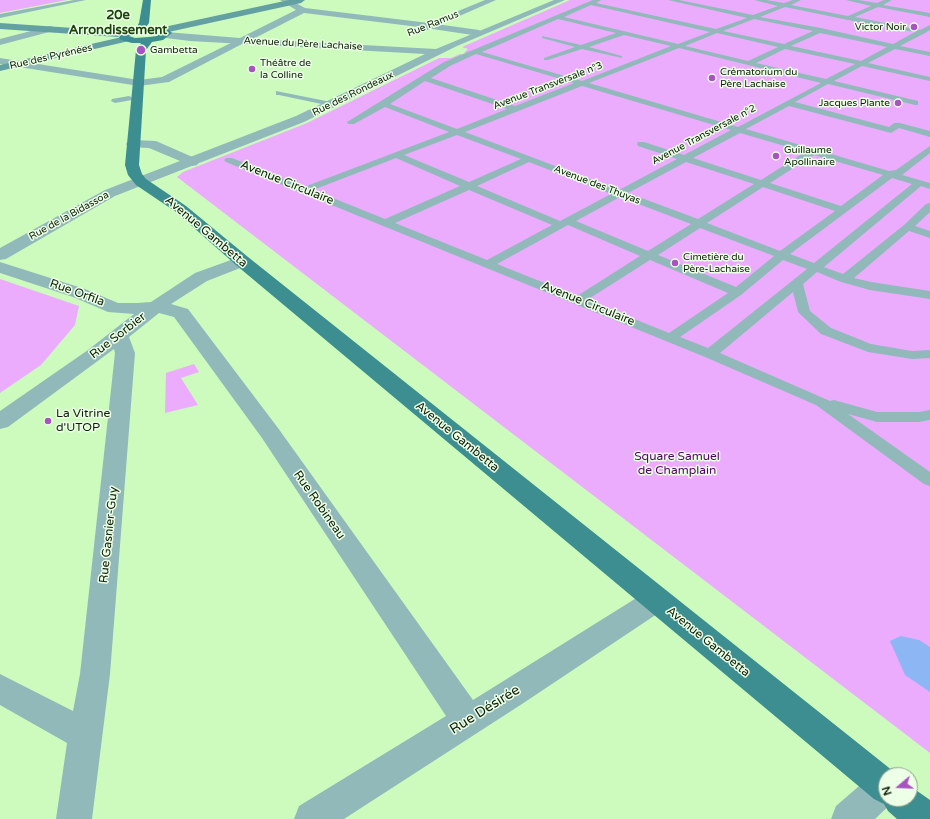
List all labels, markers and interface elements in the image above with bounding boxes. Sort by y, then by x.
district label: 20e Arrondissement [69,8,167,39]
street label: Rue Ramus [406,8,460,40]
place label: Victor Noir [855,21,906,33]
marker: Victor Noir [909,22,919,32]
street label: Avenue du Père Lachaise [243,35,363,53]
street label: Rue des Pyrénées [8,42,94,72]
marker: Gambetta [135,44,147,56]
place label: Gambetta [150,44,198,56]
place label: Théâtre de la Colline [260,57,311,80]
street label: Avenue Transversale n°3 [492,60,604,112]
marker: Théâtre de la Colline [247,64,257,74]
place label: Crématorium du Père Lachaise [720,66,797,90]
street label: Rue des Rondeaux [310,69,396,119]
marker: Crématorium du Père Lachaise [707,73,717,83]
place label: Jacques Plante [819,97,890,109]
marker: Jacques Plante [893,98,903,108]
street label: Avenue Transversale n°2 [650,102,758,168]
place label: Guillaume Apollinaire [784,144,835,168]
marker: Guillaume Apollinaire [771,151,781,161]
street label: Avenue Circulaire [238,158,336,208]
street label: Avenue des Thuyas [552,163,642,207]
street label: Rue de la Bidassoa [27,189,111,243]
street label: Avenue Gambetta [162,193,250,271]
place label: Cimetière du Père-Lachaise [683,251,750,274]
marker: Cimetière du Père-Lachaise [670,258,680,268]
street label: Rue Orfila [48,276,106,310]
street label: Avenue Circulaire [539,279,637,329]
street label: Rue Sorbier [87,310,149,362]
street label: Avenue Gambetta [412,399,502,475]
place label: La Vitrine d'UTOP [56,407,110,435]
marker: La Vitrine d'UTOP [43,416,53,426]
park label: Square Samuel de Champlain [634,450,720,478]
street label: Rue Robineau [290,468,348,542]
street label: Rue Gasnier-Guy [97,486,121,584]
street label: Avenue Gambetta [663,604,753,680]
street label: Rue Désirée [447,682,523,738]
north arrow [878,767,918,807]
text: N [880,784,895,797]

